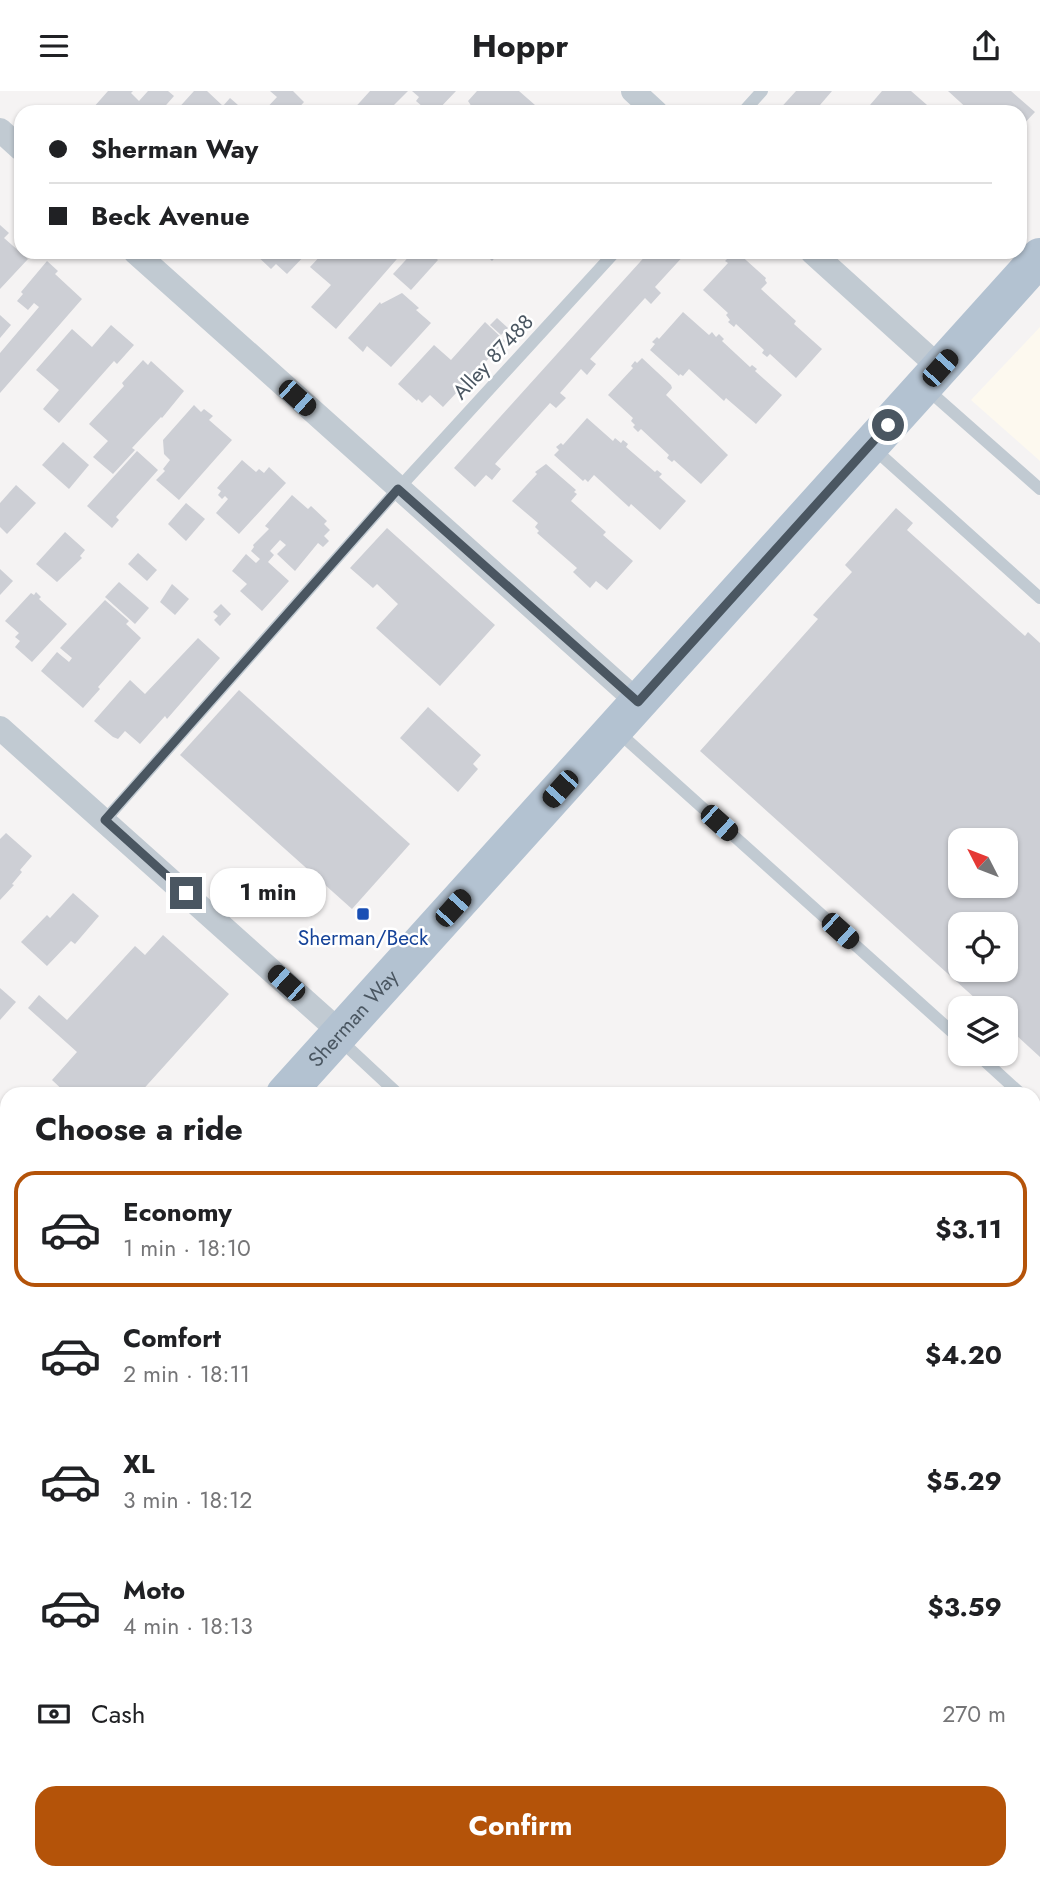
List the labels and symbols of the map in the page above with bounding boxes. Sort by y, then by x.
street label: Alley 87488 [446,308,540,406]
car [919,345,962,391]
car [275,376,320,420]
route start [872,409,904,441]
car [539,766,582,812]
car [697,801,742,845]
north arrow [948,828,1018,898]
callout: 1 min [210,869,326,917]
route end [170,877,202,909]
car [432,885,475,931]
marker: Sherman/Beck [355,906,371,922]
car [818,909,863,953]
place label: Sherman/Beck [298,923,429,953]
car [264,961,309,1005]
street label: Sherman Way [301,962,406,1074]

